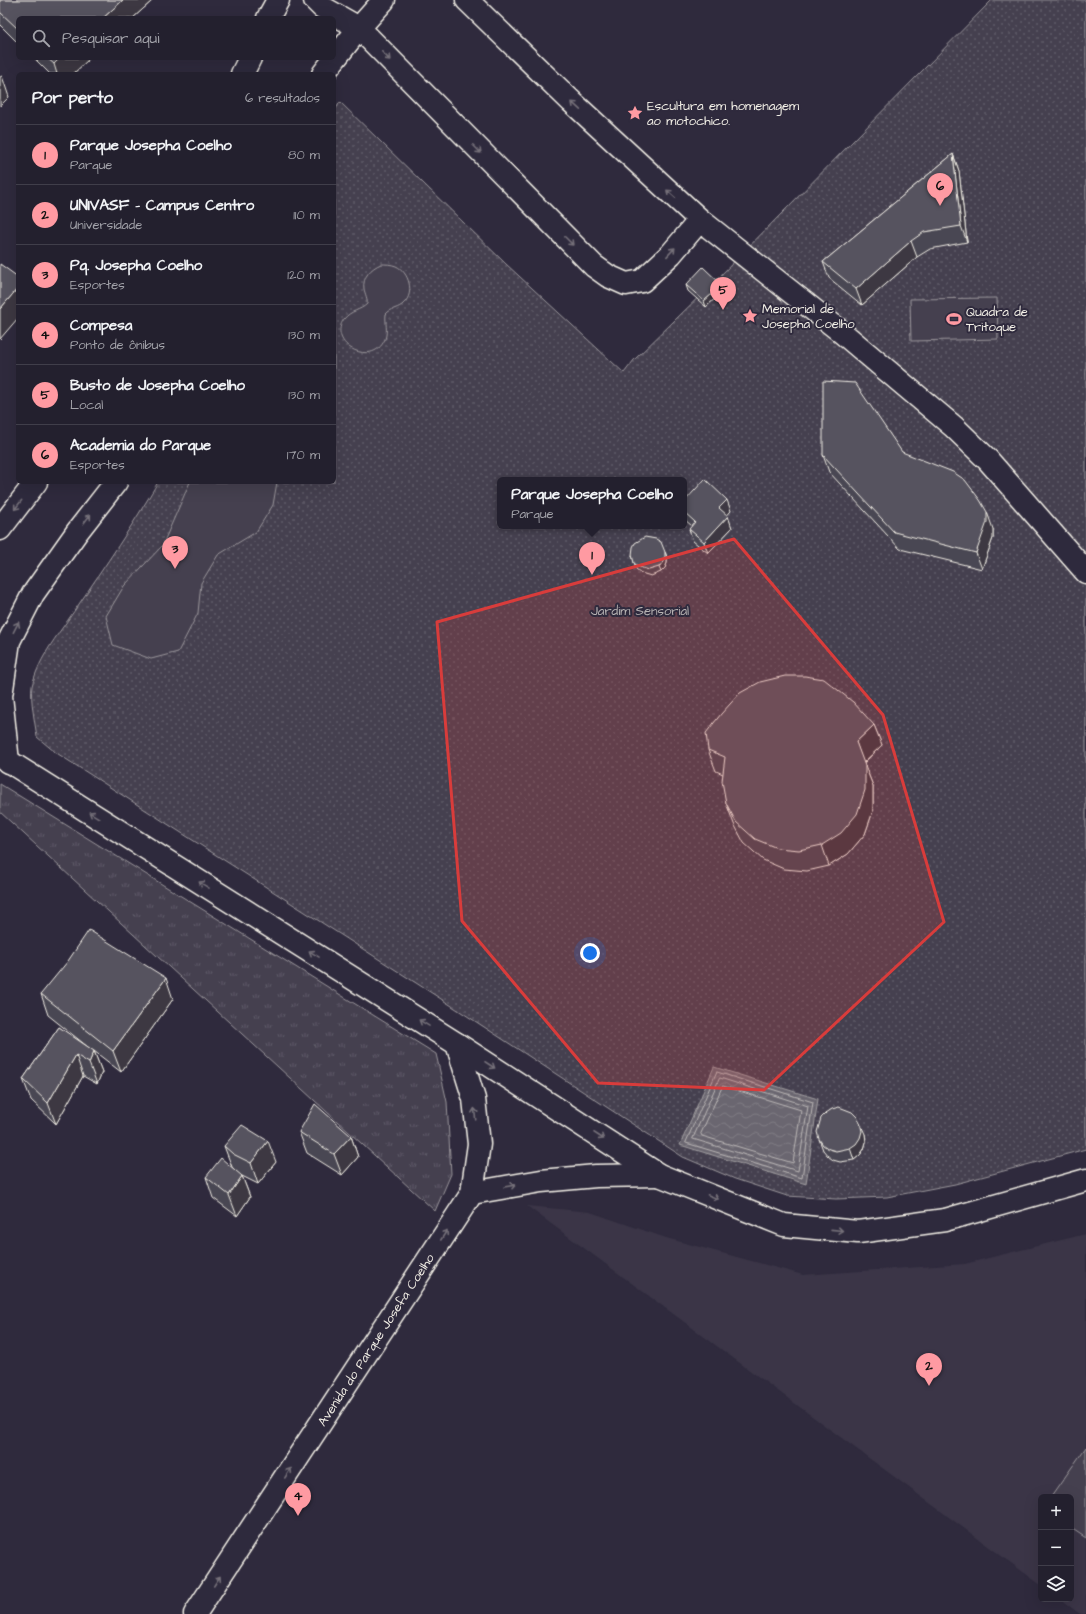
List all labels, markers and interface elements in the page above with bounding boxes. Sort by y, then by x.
search box [16,16,336,60]
icon: search [30,27,52,49]
text: Pesquisar aqui [62,28,159,49]
one-way arrow [381,51,391,61]
text: Por perto [32,86,113,110]
text: 6 resultados [245,89,320,107]
place label: Escultura em homenagem ao motochico. [647,97,800,130]
one-way arrow [571,101,581,110]
place icon: Escultura em homenagem ao motochico. [626,104,644,122]
text: Parque Josepha Coelho [70,135,232,156]
one-way arrow [472,144,482,154]
text: 1 [44,146,46,164]
text: 80 m [288,146,320,164]
text: Parque [70,156,112,174]
pin: 6 [927,173,953,206]
one-way arrow [666,189,676,199]
text: UNIVASF - Campus Centro [70,195,254,216]
text: 2 [41,206,49,224]
text: 110 m [293,206,320,224]
text: Universidade [70,216,142,234]
one-way arrow [564,236,574,246]
one-way arrow [667,247,676,257]
text: Pq. Josepha Coelho [70,255,202,276]
text: 3 [42,266,48,284]
text: 120 m [287,266,320,284]
text: Esportes [70,276,125,294]
pin: 5 [710,277,736,310]
place label: Memorial de Josepha Coelho [762,300,855,333]
place label: Quadra de Tritoque [966,303,1028,336]
place icon: Memorial de Josepha Coelho [741,307,759,325]
sports icon: Quadra de Tritoque [945,310,963,328]
text: Compesa [70,315,132,336]
text: 4 [41,326,49,344]
text: 130 m [288,326,320,344]
text: Ponto de ônibus [70,336,165,354]
text: Busto de Josepha Coelho [70,375,245,396]
text: 5 [40,386,50,404]
text: 130 m [288,386,320,404]
text: Local [70,396,103,414]
text: Academia do Parque [70,435,211,456]
text: 6 [41,446,49,464]
text: 170 m [287,446,320,464]
text: Esportes [70,456,125,474]
popup [497,477,687,529]
text: Parque Josepha Coelho [511,484,673,505]
one-way arrow [14,500,22,511]
text: Parque [511,505,554,523]
one-way arrow [83,513,91,524]
pin: 3 [162,536,188,569]
pin: 1 [579,542,605,575]
park label: Jardim Sensorial [591,602,689,620]
one-way arrow [13,621,20,633]
one-way arrow [88,811,100,819]
one-way arrow [198,880,210,888]
your location [580,943,600,963]
one-way arrow [309,950,320,958]
one-way arrow [419,1019,430,1027]
one-way arrow [484,1061,495,1069]
one-way arrow [472,1108,479,1121]
one-way arrow [593,1132,604,1140]
one-way arrow [503,1182,516,1190]
one-way arrow [706,1193,718,1201]
one-way arrow [830,1227,843,1234]
one-way arrow [440,1230,448,1241]
street label: Avenida do Parque Josefa Coelho [313,1250,439,1430]
pin: 2 [916,1353,942,1386]
one-way arrow [284,1468,292,1479]
pin: 4 [285,1483,311,1516]
map controls [1038,1494,1074,1602]
button: + [1038,1494,1074,1530]
button: − [1038,1530,1074,1566]
button: layers [1038,1566,1074,1602]
one-way arrow [213,1576,221,1587]

